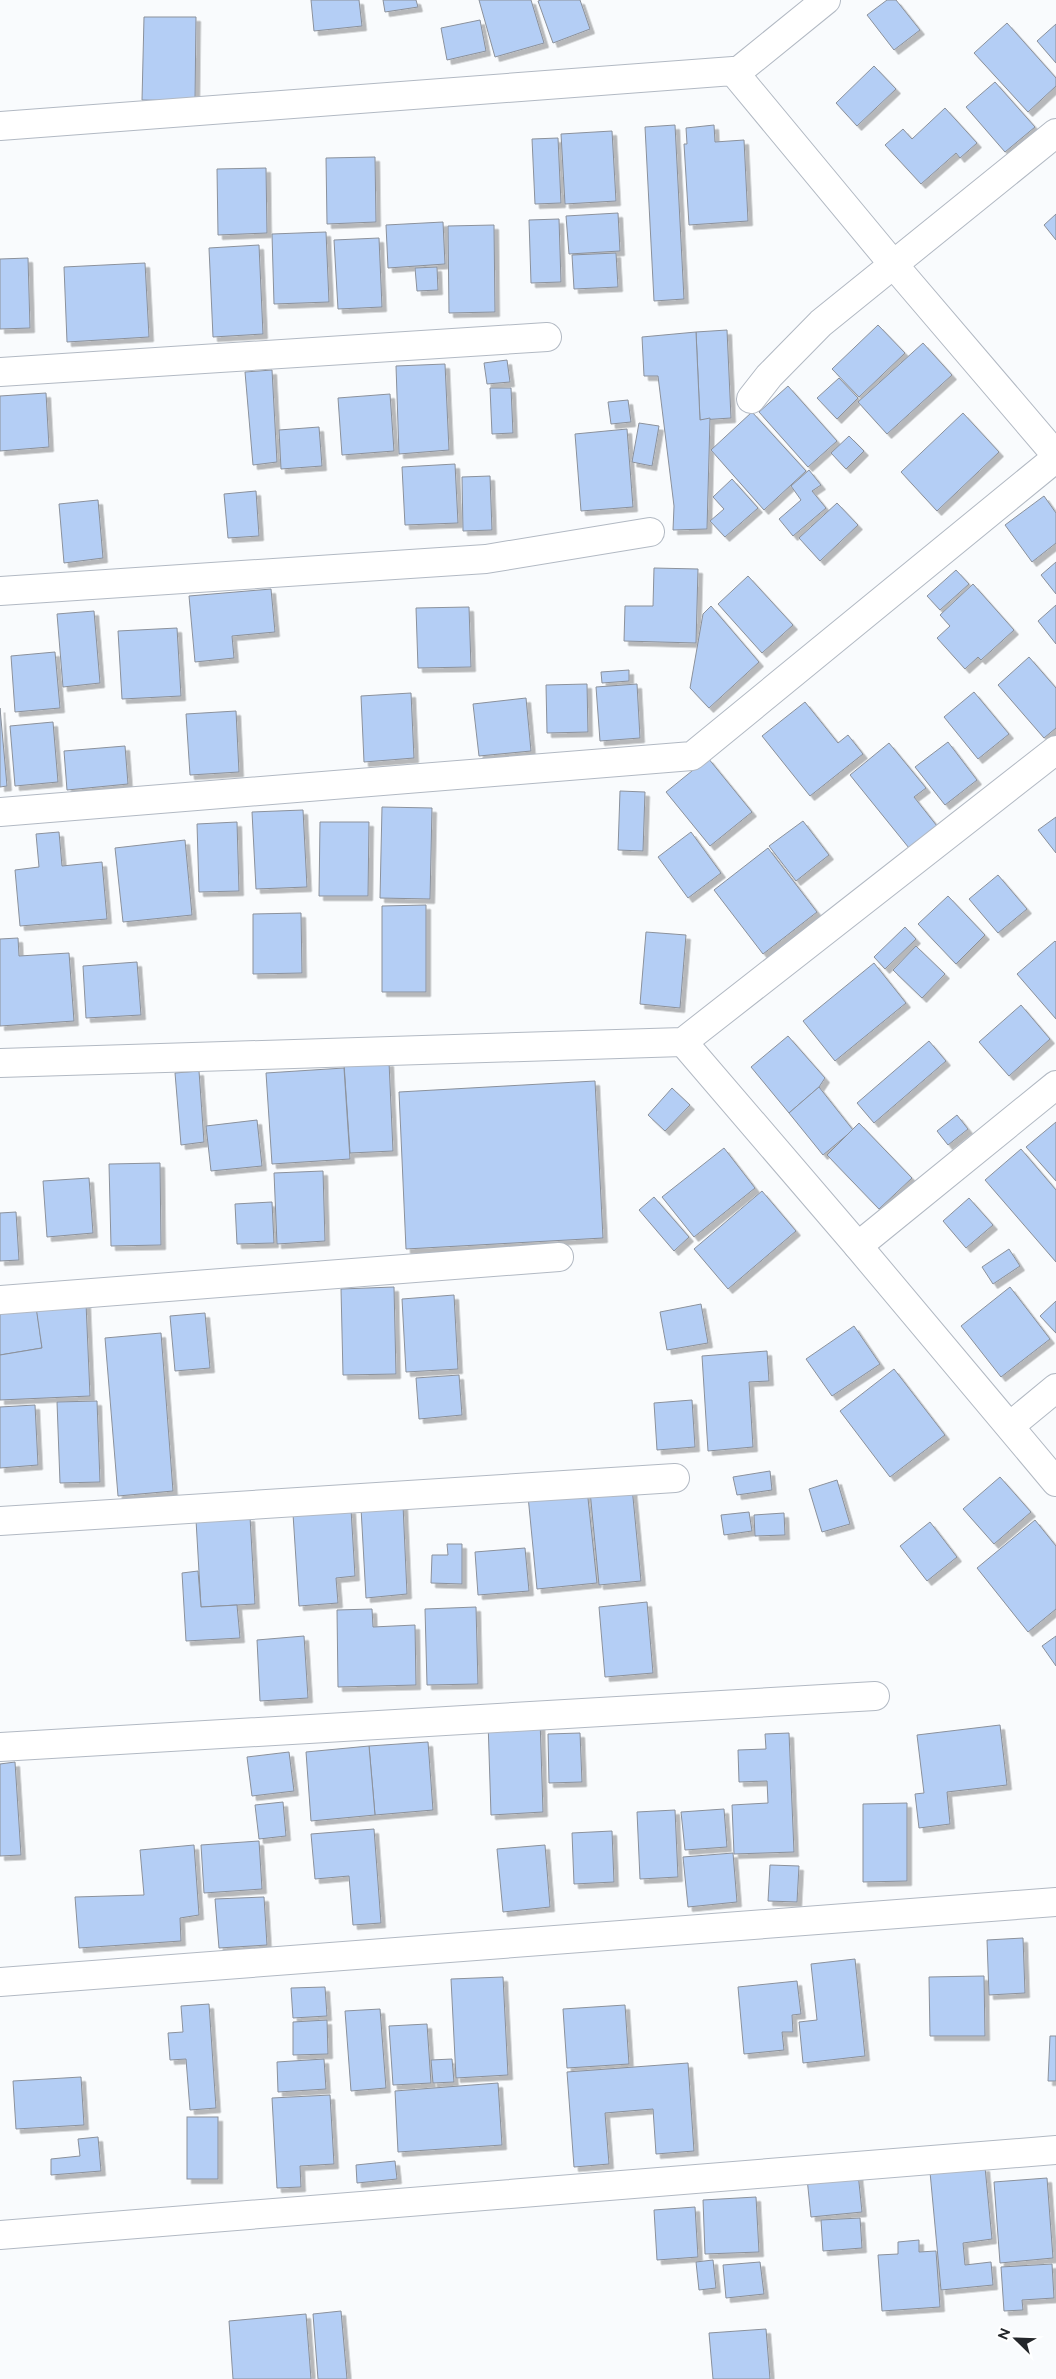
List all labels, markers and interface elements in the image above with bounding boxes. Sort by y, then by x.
north arrow [991,2314,1041,2364]
text: N [995,2326,1013,2342]

